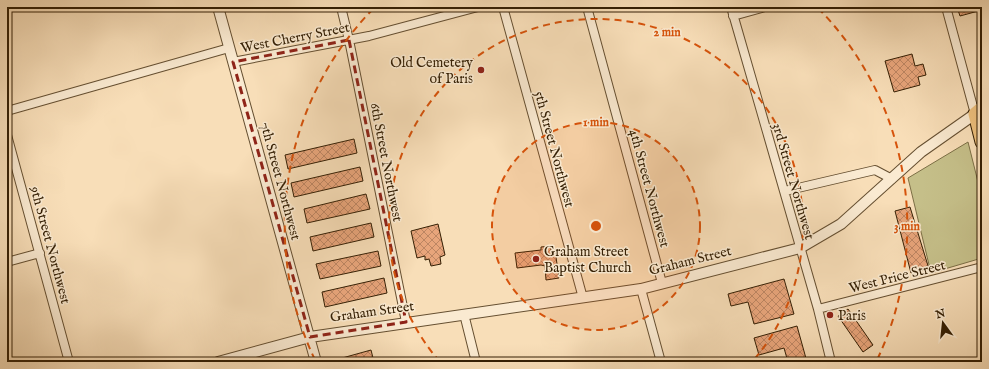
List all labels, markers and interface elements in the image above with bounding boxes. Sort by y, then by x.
street label: West Cherry Street [239,19,351,57]
text: 2 min [653,25,681,40]
place label: Old Cemetery of Paris [390,54,473,88]
marker: Old Cemetery of Paris [476,65,486,75]
street label: 5th Street Northwest [530,89,578,210]
street label: 6th Street Northwest [366,101,406,223]
text: 1 min [583,115,610,130]
street label: 7th Street Northwest [256,120,304,242]
street label: 3rd Street Northwest [768,121,818,242]
street label: 4th Street Northwest [625,127,674,250]
street label: 9th Street Northwest [25,184,74,306]
centre of rings [589,219,603,233]
text: 3 min [894,219,921,234]
street label: Graham Street [647,242,734,280]
place label: Graham Street Baptist Church [544,243,632,277]
marker: Graham Street Baptist Church [531,254,541,264]
street label: West Price Street [847,256,948,298]
street label: Graham Street [329,297,415,327]
north arrow [923,303,963,343]
text: N [933,306,948,323]
place label: Paris [838,307,866,325]
marker: Paris [825,310,835,320]

